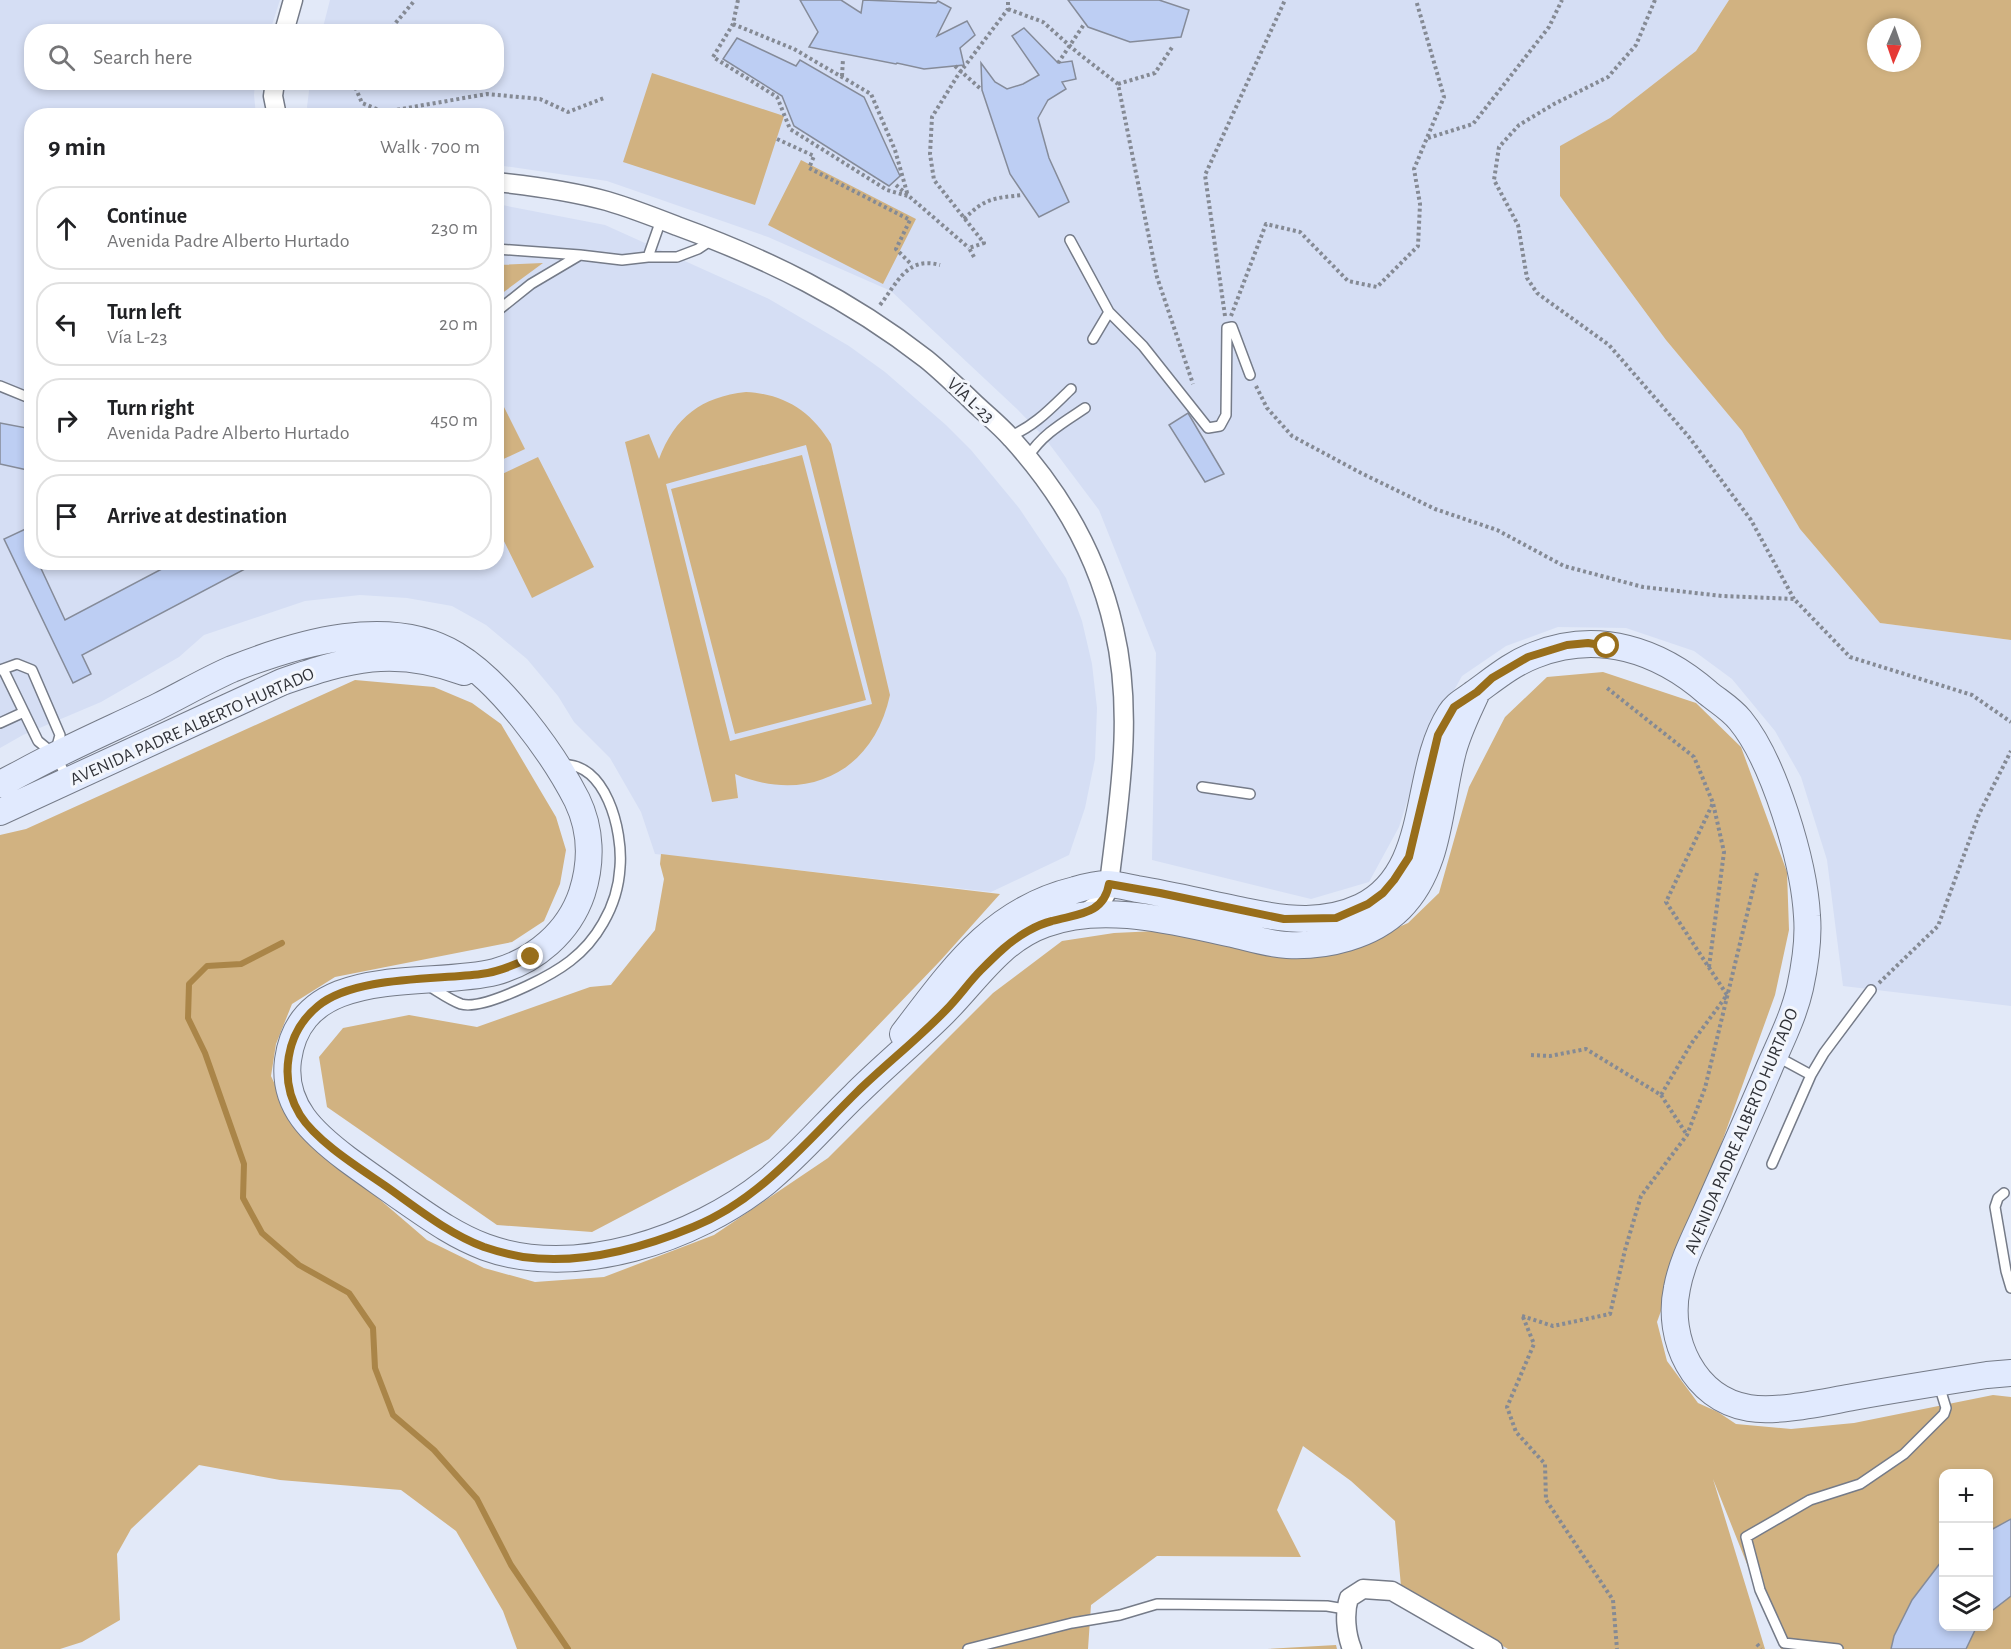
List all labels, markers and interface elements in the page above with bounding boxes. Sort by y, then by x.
north arrow [1867,18,1921,72]
search box [24,24,504,90]
icon: search [45,41,78,74]
text: Search here [93,46,192,68]
text: 9 min [48,134,106,160]
text: Walk · 700 m [380,137,480,157]
text: Continue [107,205,187,227]
icon: ahead [50,212,83,245]
text: 230 m [431,218,478,238]
text: Avenida Padre Alberto Hurtado [107,231,349,251]
text: Turn left [107,301,181,323]
icon: left [50,308,83,341]
text: 20 m [439,314,478,334]
text: Vía L-23 [107,327,167,347]
street label: VÍA L-23 [943,373,999,427]
text: Turn right [107,397,194,419]
icon: right [50,404,83,437]
text: 450 m [430,410,478,430]
text: Avenida Padre Alberto Hurtado [107,423,349,443]
icon: arrive [50,500,83,533]
text: Arrive at destination [107,505,287,527]
route start [1593,632,1619,658]
street label: AVENIDA PADRE ALBERTO HURTADO [68,665,317,789]
route end [517,943,543,969]
street label: AVENIDA PADRE ALBERTO HURTADO [1682,1006,1802,1257]
map controls [1939,1469,1993,1631]
button: + [1939,1469,1993,1523]
button: − [1939,1523,1993,1577]
button: layers [1939,1577,1993,1631]

